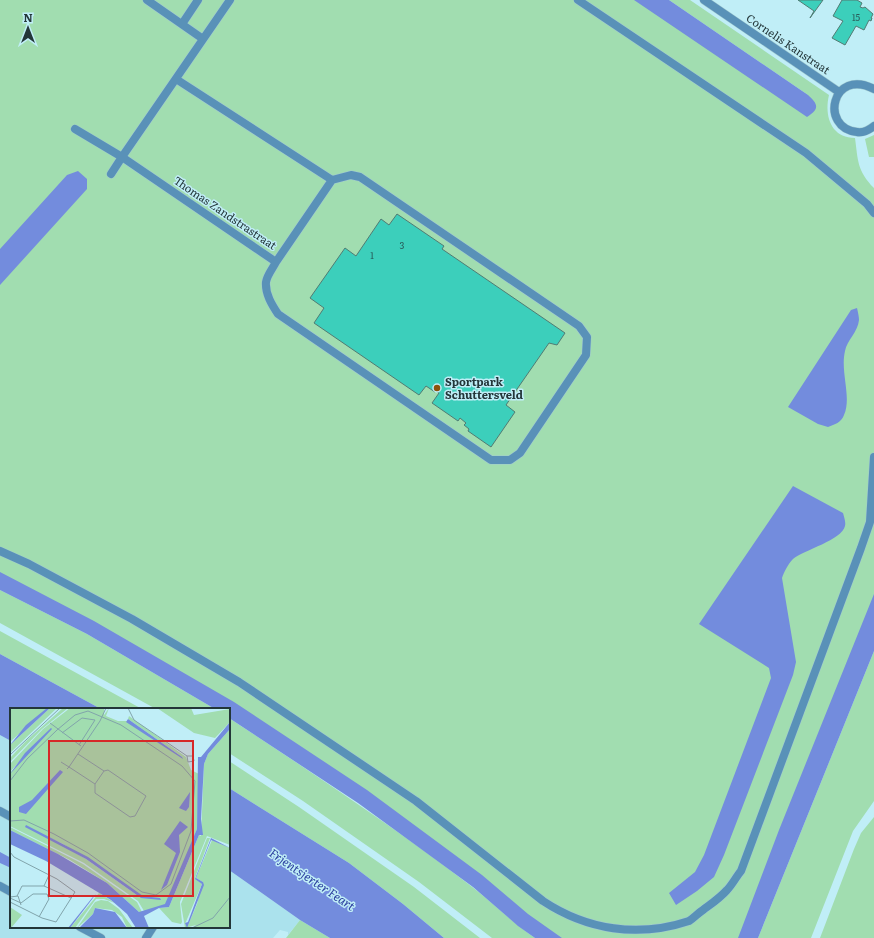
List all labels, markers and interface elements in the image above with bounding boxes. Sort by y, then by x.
north arrow [8,8,48,48]
text: N [23,9,33,25]
street label: Cornelis Kanstraat [744,9,834,77]
house number: 15 [852,10,861,24]
street label: Thomas Zandstrastraat [171,172,281,253]
house number: 3 [400,238,405,252]
house number: 1 [370,248,374,262]
place label: Sportpark Schuttersveld [445,373,523,402]
marker: Sportpark Schuttersveld [432,383,442,393]
inset map [10,708,230,928]
water label: Frjentsjerter Feart [266,844,359,915]

